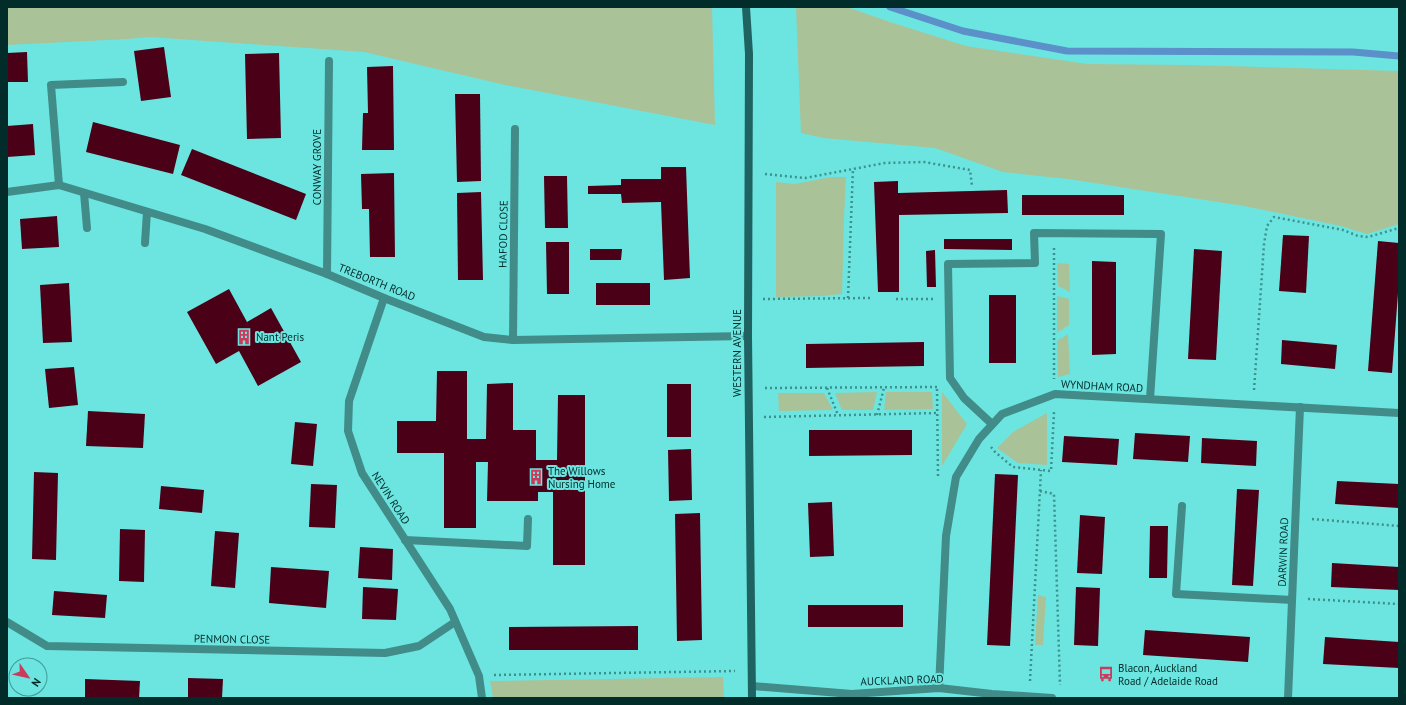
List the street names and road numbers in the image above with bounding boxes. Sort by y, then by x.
street label: CONWAY GROVE [310,129,324,205]
street label: HAFOD CLOSE [495,200,511,268]
street label: TREBORTH ROAD [336,260,418,304]
street label: WESTERN AVENUE [730,309,744,397]
street label: WYNDHAM ROAD [1061,377,1143,395]
street label: NEVIN ROAD [369,469,413,527]
street label: DARWIN ROAD [1275,517,1291,587]
street label: PENMON CLOSE [194,631,270,647]
street label: AUCKLAND ROAD [860,672,944,688]

